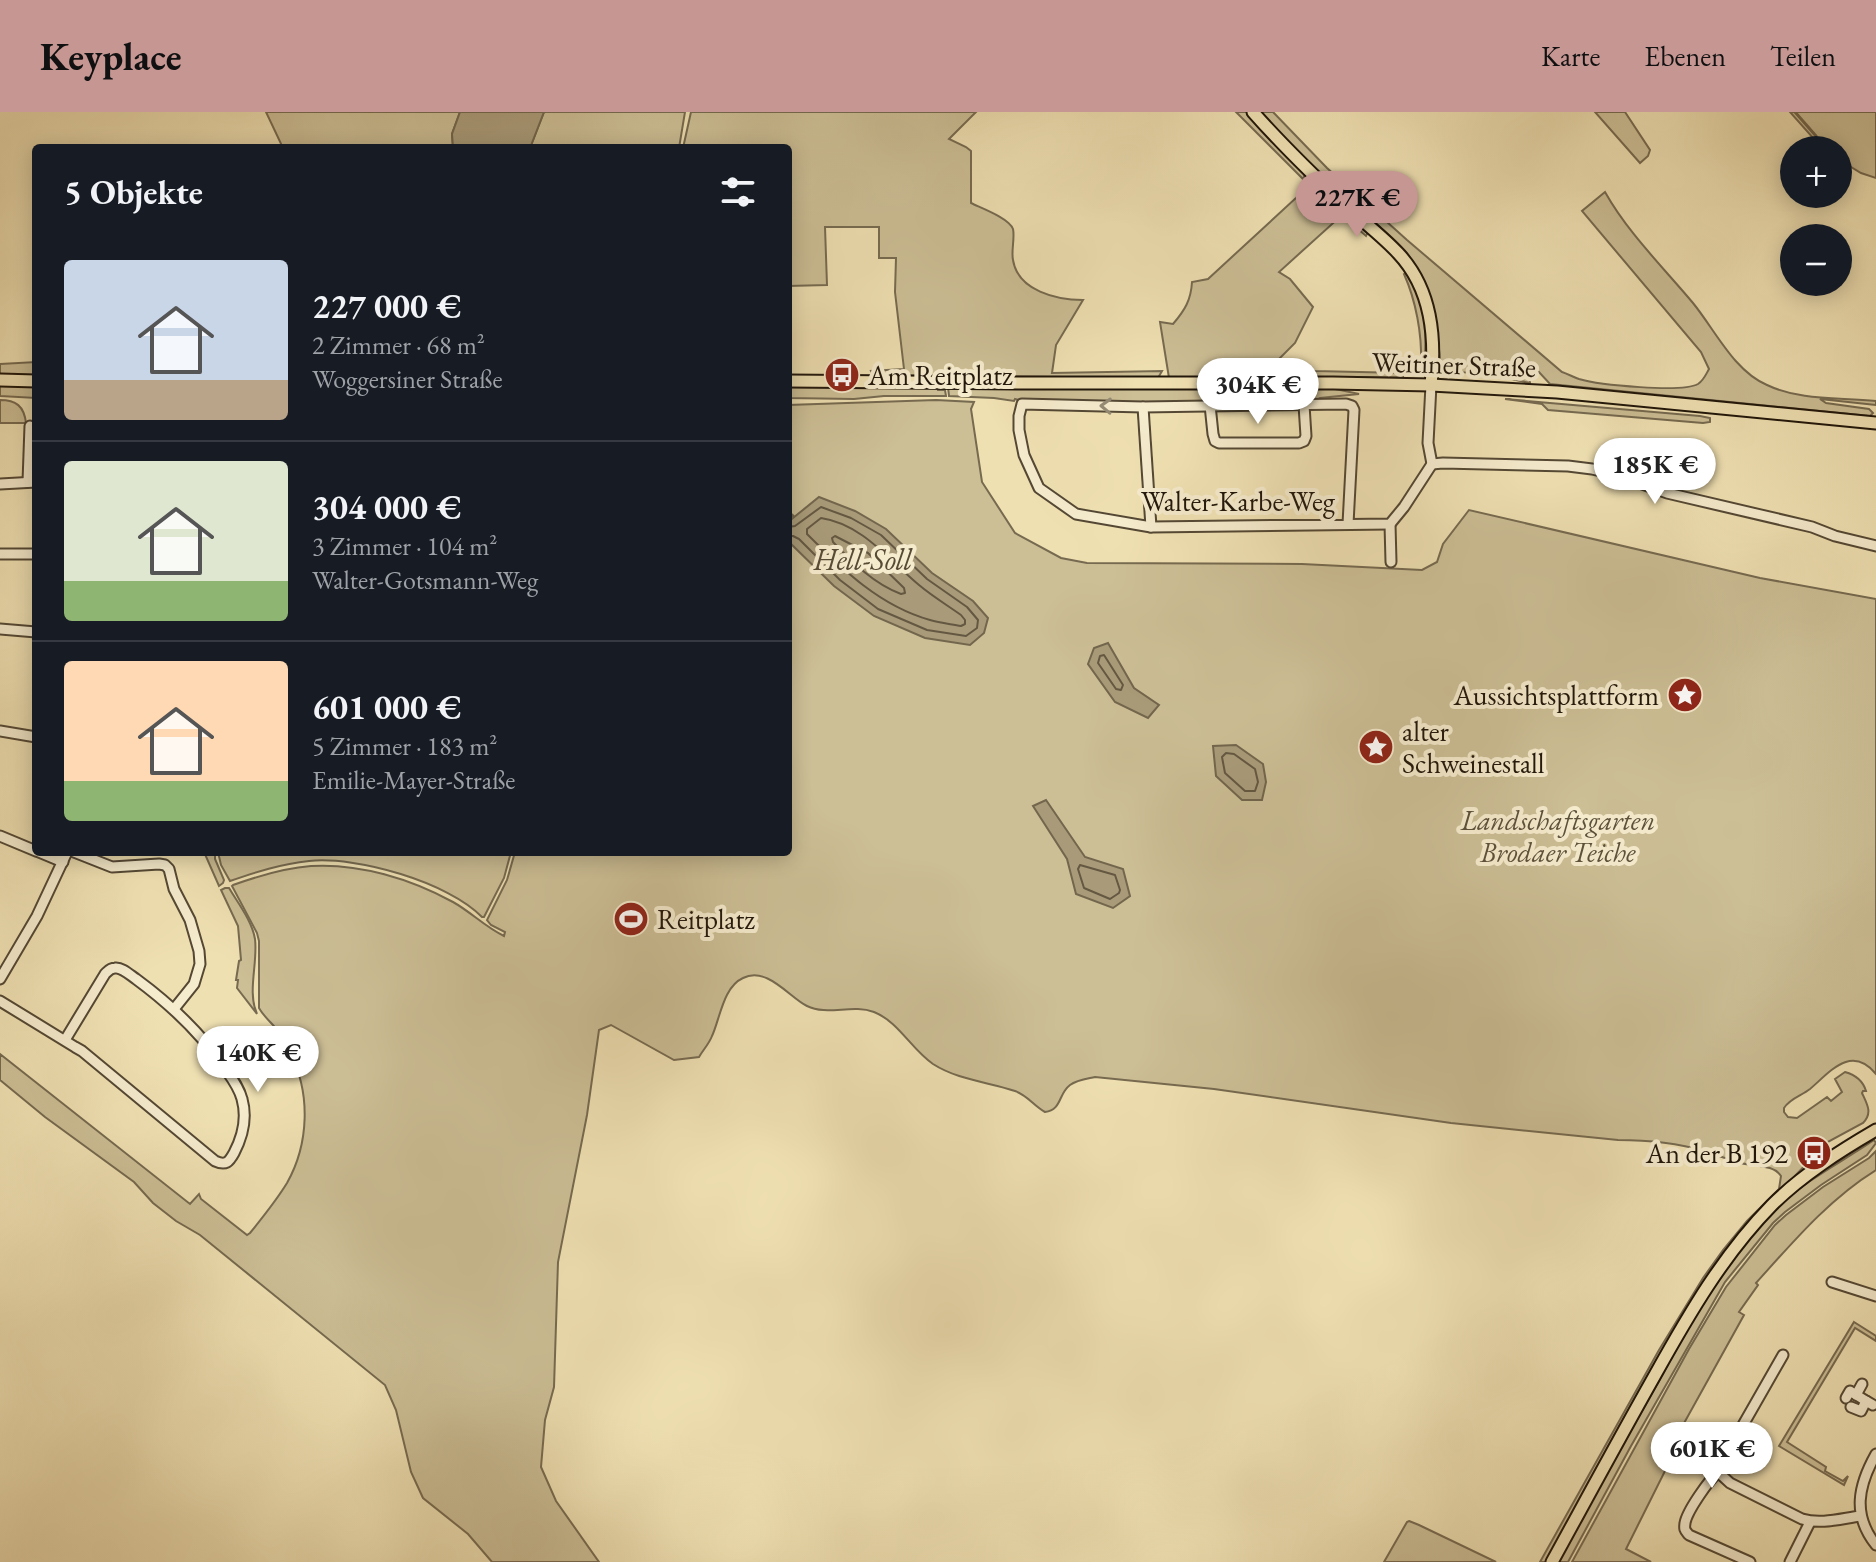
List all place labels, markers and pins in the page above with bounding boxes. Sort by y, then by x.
pin: 227K € [1292,171,1422,239]
bus stop icon: Am Reitplatz [823,356,861,394]
place label: Am Reitplatz [867,357,1013,393]
pin: 304K € [1193,358,1323,426]
pin: 185K € [1590,438,1720,506]
place icon: Aussichtsplattform [1666,676,1704,714]
place label: Aussichtsplattform [1452,677,1659,713]
place label: alter Schweinestall [1402,713,1545,781]
place icon: alter Schweinestall [1357,728,1395,766]
sports icon: Reitplatz [612,900,650,938]
place label: Reitplatz [657,901,755,937]
pin: 140K € [193,1026,323,1094]
bus stop icon: An der B 192 [1795,1134,1833,1172]
place label: An der B 192 [1645,1135,1789,1171]
pin: 601K € [1647,1422,1777,1490]

